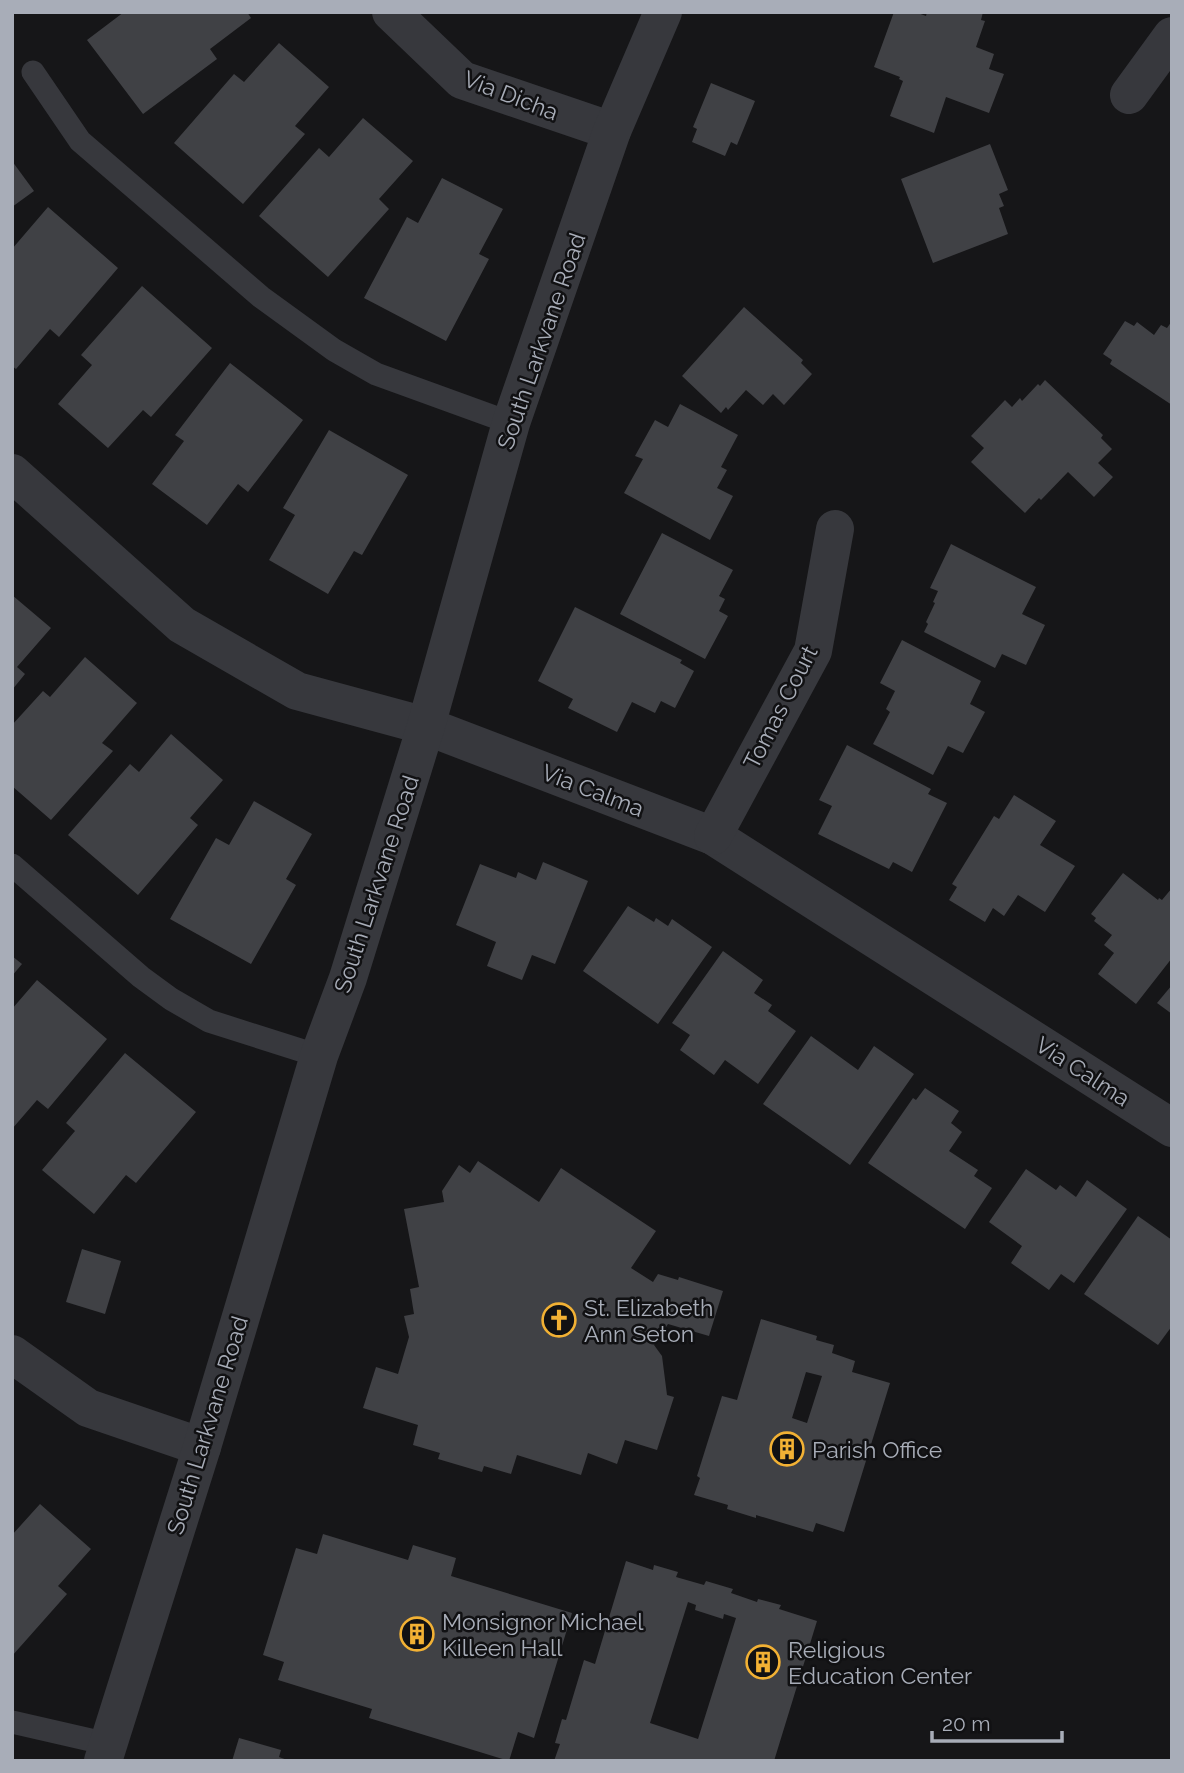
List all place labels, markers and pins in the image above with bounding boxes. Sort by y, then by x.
place label: St. Elizabeth Ann Seton [584,1294,714,1347]
church icon: St. Elizabeth Ann Seton [540,1301,578,1339]
building icon: Parish Office [768,1430,806,1468]
place label: Parish Office [812,1436,942,1463]
place label: Monsignor Michael Killeen Hall [442,1608,644,1661]
building icon: Monsignor Michael Killeen Hall [398,1615,436,1653]
place label: Religious Education Center [788,1636,972,1689]
building icon: Religious Education Center [744,1643,782,1681]

